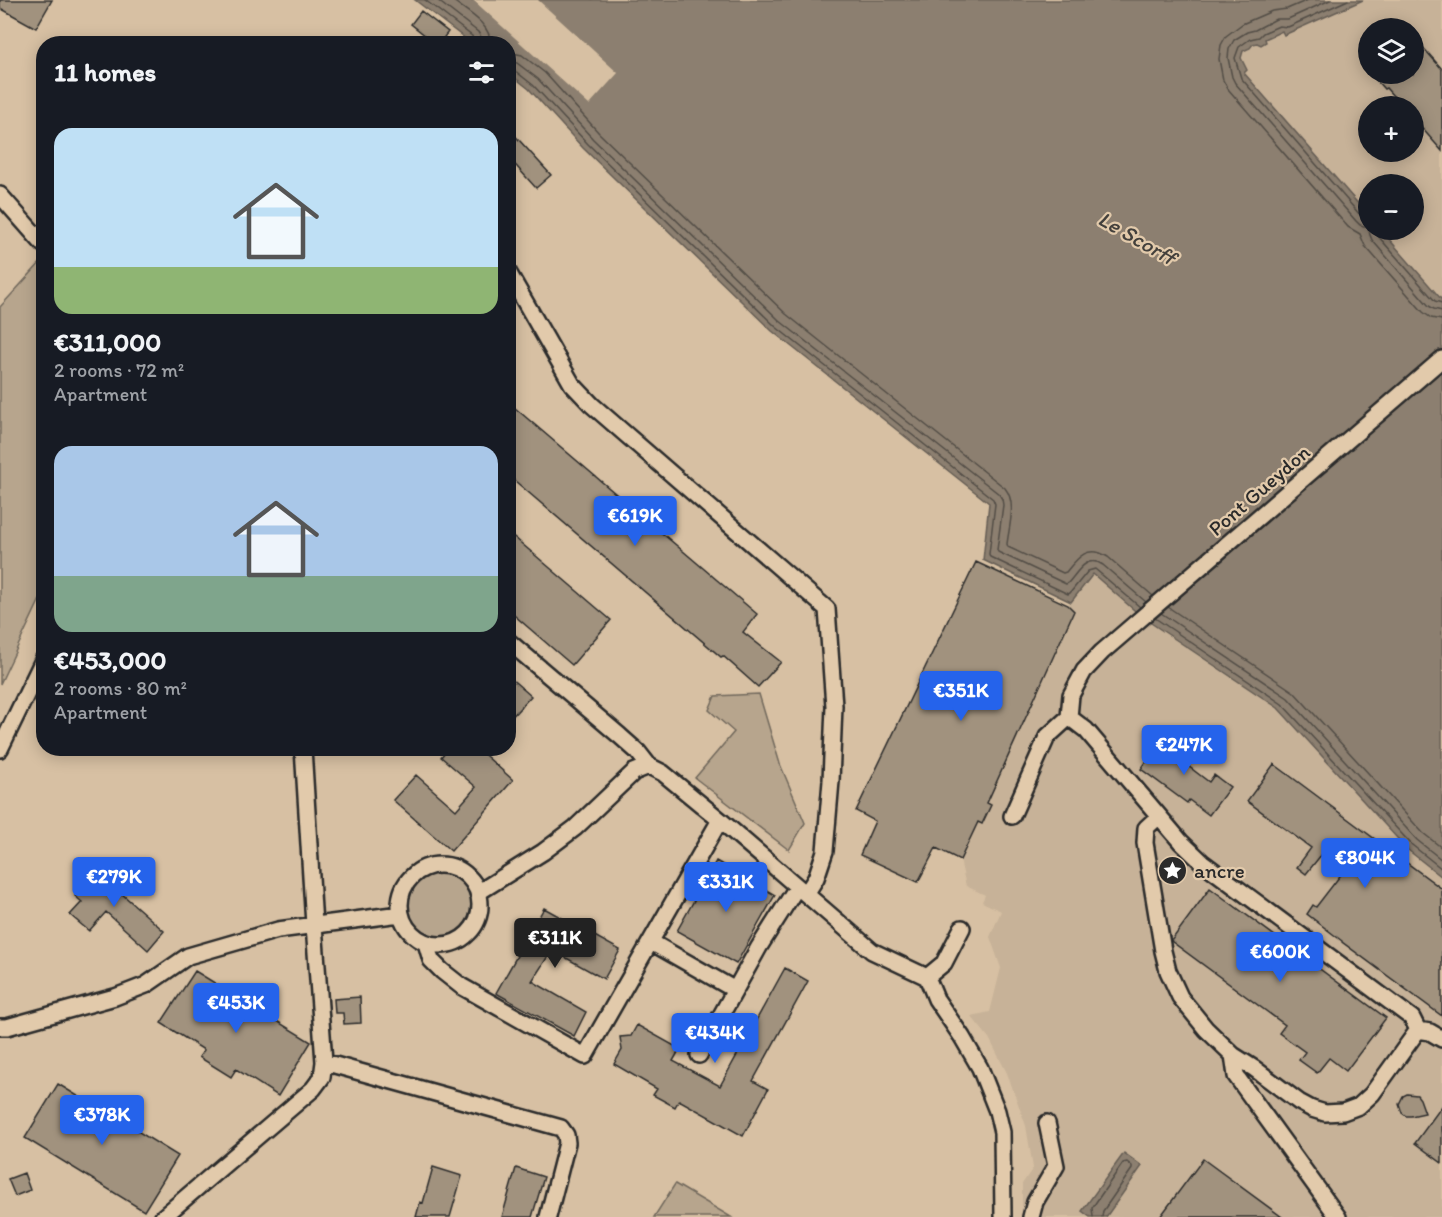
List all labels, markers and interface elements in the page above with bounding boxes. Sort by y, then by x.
map controls [1358,18,1424,240]
button: layers [1358,18,1424,84]
text: 11 homes [54,56,156,88]
icon: filters [465,56,498,89]
button: + [1358,96,1424,162]
icon: home [222,167,330,275]
button: − [1358,174,1424,240]
water label: Le Scorff [1094,205,1184,273]
text: €311,000 [54,326,161,358]
text: 2 rooms · 72 m² [54,358,184,382]
text: Apartment [54,382,147,406]
street label: Pont Gueydon [1203,439,1315,541]
icon: home [222,485,330,593]
pin: €619K [593,496,677,547]
text: €619K [608,503,662,527]
text: €453,000 [54,644,167,676]
pin: €351K [919,671,1003,722]
text: 2 rooms · 80 m² [54,676,187,700]
text: €351K [934,678,988,702]
text: Apartment [54,700,147,724]
pin: €247K [1142,725,1226,776]
text: €247K [1156,732,1212,756]
pin: €804K [1323,838,1407,889]
text: €804K [1335,845,1395,869]
place icon: ancre [1157,854,1189,886]
pin: €279K [72,857,156,908]
place label: ancre [1194,858,1245,883]
pin: €331K [684,862,768,913]
text: €279K [86,864,142,888]
text: €331K [698,869,754,893]
pin: €311K [513,918,597,969]
text: €311K [528,925,582,949]
pin: €600K [1238,932,1322,983]
text: €600K [1250,939,1310,963]
pin: €453K [194,983,278,1034]
text: €453K [207,990,265,1014]
pin: €434K [673,1013,757,1064]
text: €434K [685,1020,745,1044]
pin: €378K [60,1095,144,1146]
text: €378K [74,1102,130,1126]

